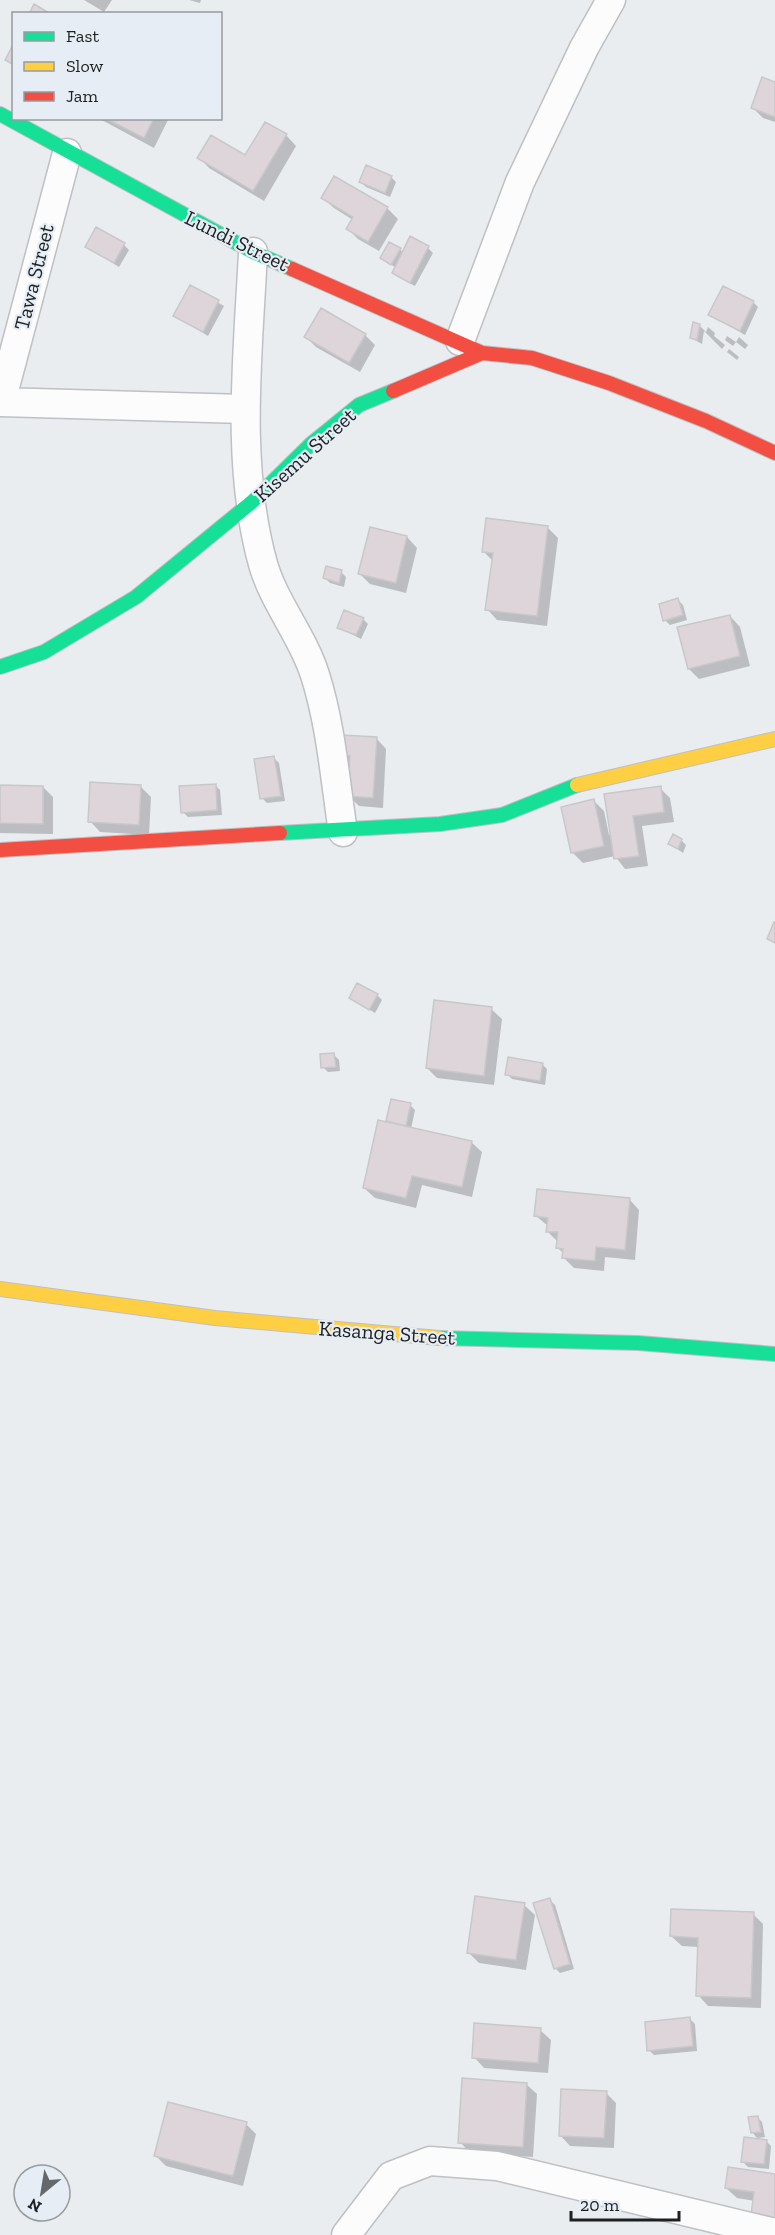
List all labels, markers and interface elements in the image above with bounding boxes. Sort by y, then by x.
legend [12,12,222,120]
text: Fast [66,25,99,47]
text: Slow [66,55,103,77]
text: Jam [66,85,98,107]
street label: Lundi Street [181,205,293,277]
street label: Tawa Street [8,221,59,333]
street label: Kisemu Street [249,402,361,507]
street label: Kasanga Street [318,1315,456,1350]
north arrow [12,2163,72,2223]
scale bar [571,2184,679,2222]
text: N [25,2194,45,2217]
text: 20 m [580,2194,620,2216]

